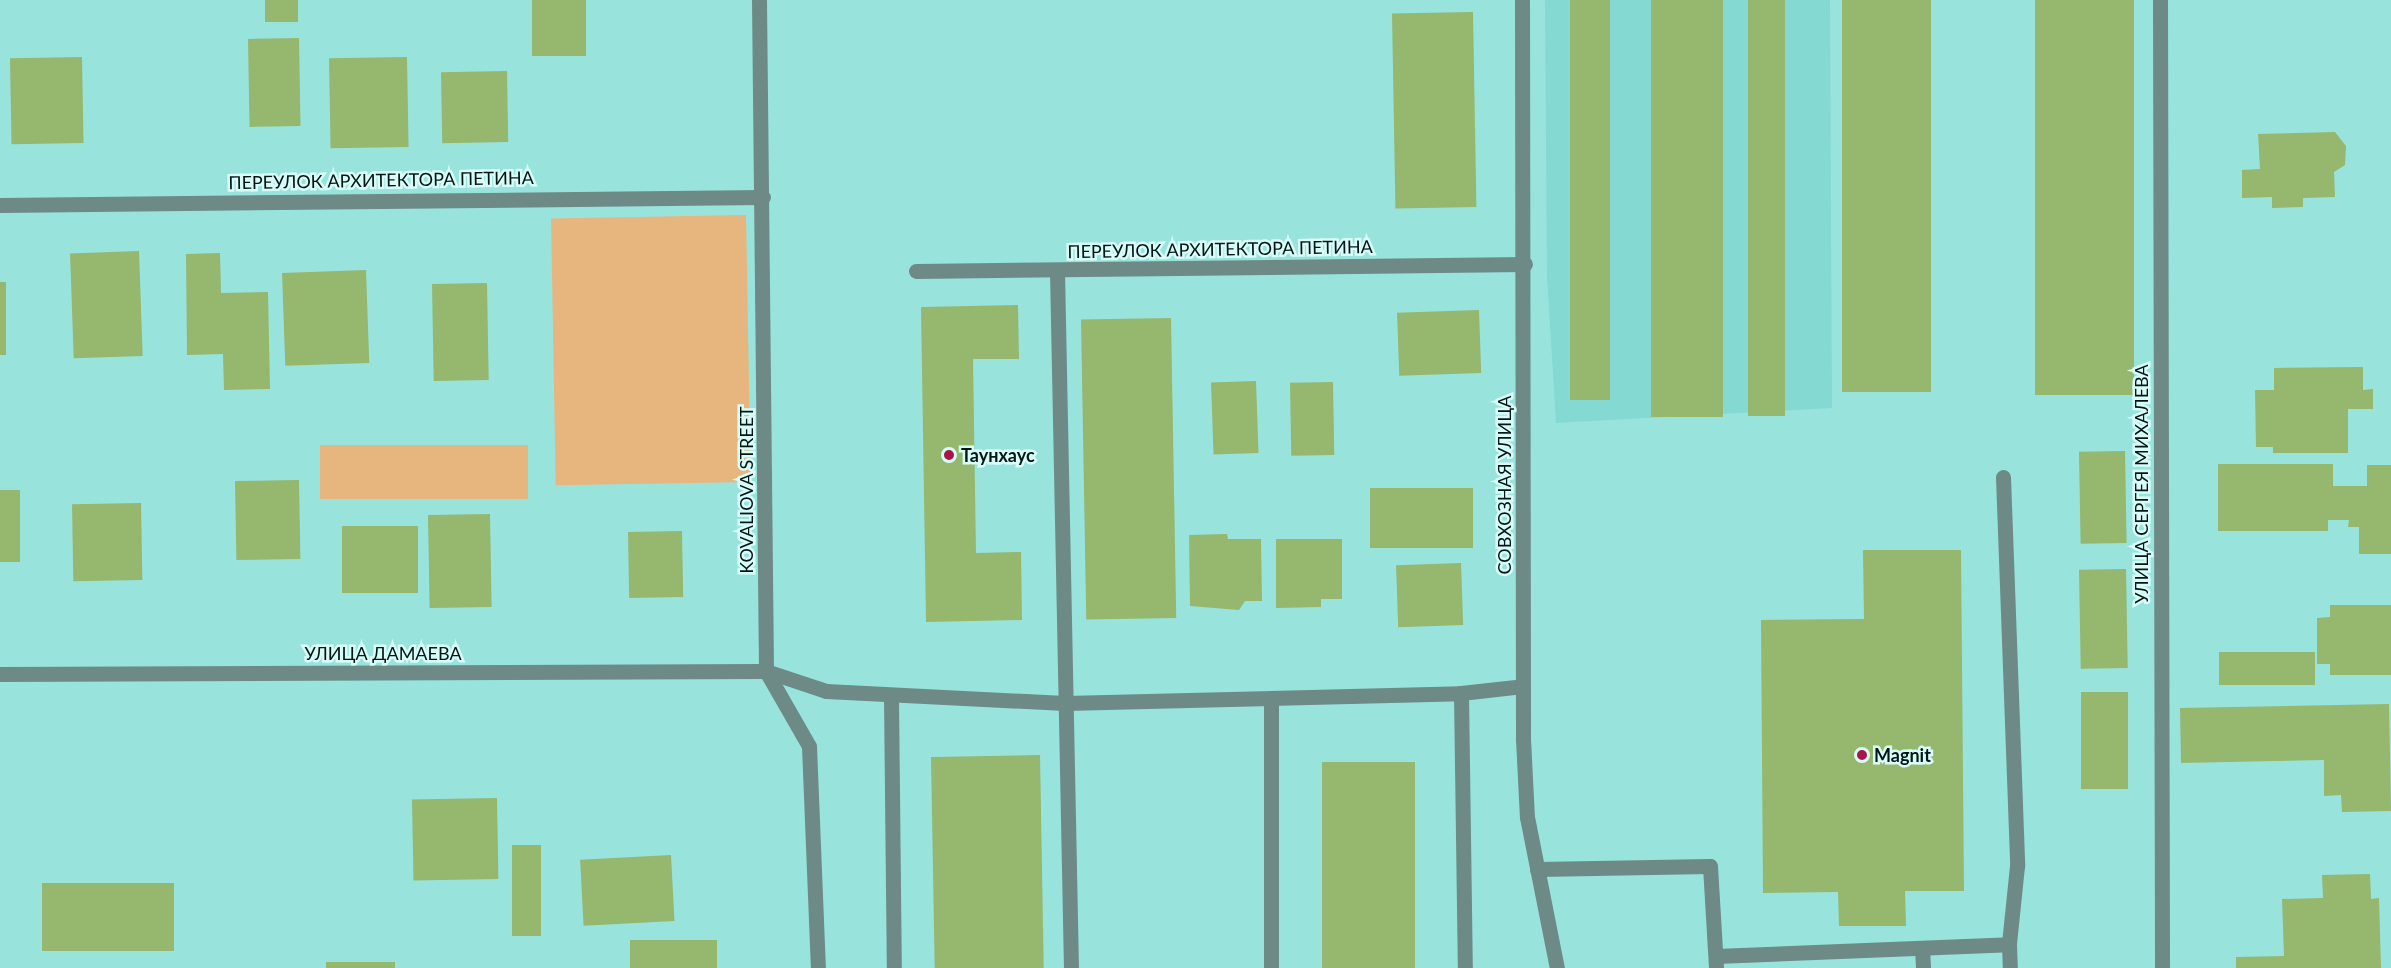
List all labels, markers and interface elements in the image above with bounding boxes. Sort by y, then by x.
street label: ПЕРЕУЛОК АРХИТЕКТОРА ПЕТИНА [228,167,534,193]
street label: ПЕРЕУЛОК АРХИТЕКТОРА ПЕТИНА [1067,236,1373,262]
street label: УЛИЦА СЕРГЕЯ МИХАЛЕВА [2130,364,2152,604]
street label: СОВХОЗНАЯ УЛИЦА [1493,396,1515,574]
street label: KOVALIOVA STREET [735,406,757,574]
place label: Таунхаус [961,444,1035,466]
marker: Таунхаус [942,448,956,462]
street label: УЛИЦА ДАМАЕВА [304,642,462,664]
place label: Magnit [1874,744,1931,766]
marker: Magnit [1855,748,1869,762]

